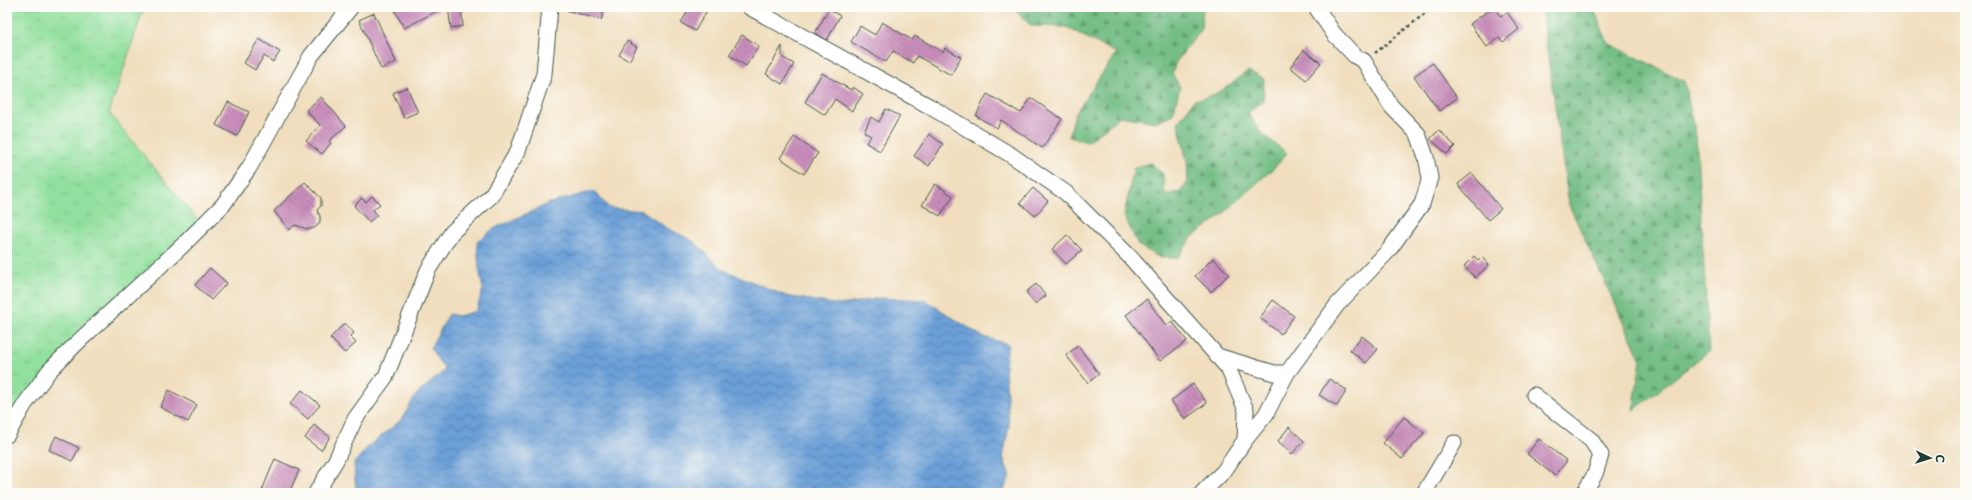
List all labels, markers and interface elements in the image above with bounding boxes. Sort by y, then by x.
north arrow [1910,438,1950,478]
text: С [1932,454,1949,463]

